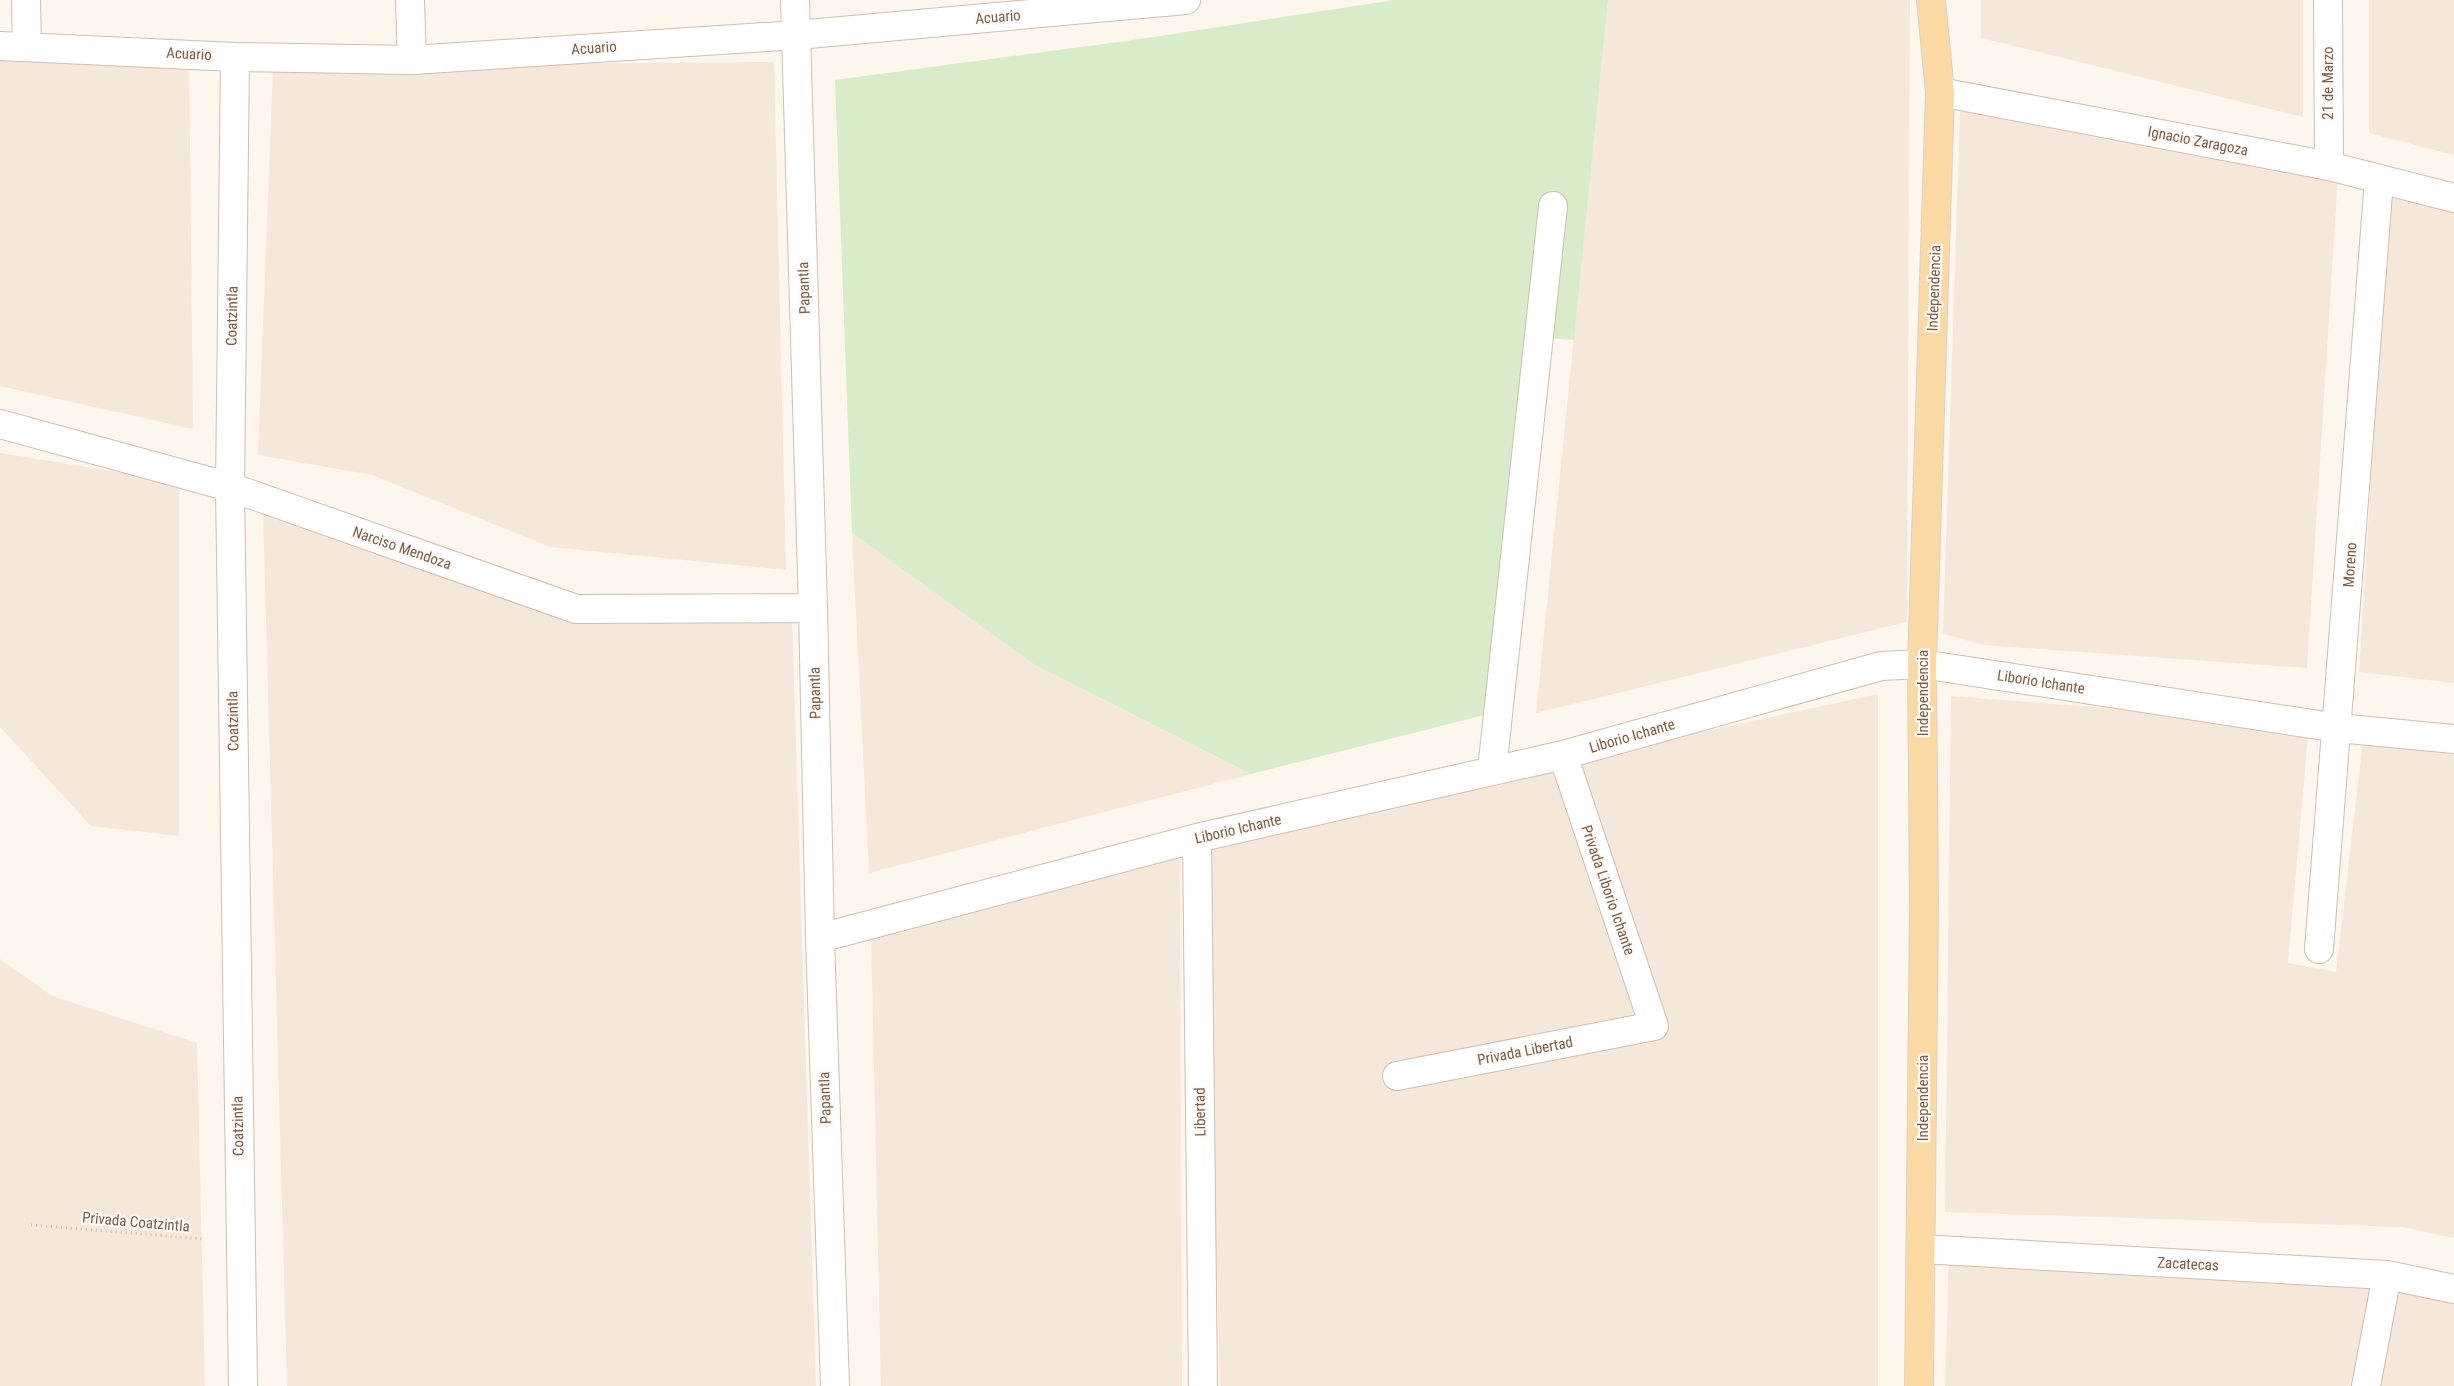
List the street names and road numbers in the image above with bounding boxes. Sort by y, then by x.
street label: Acuario [975,6,1021,28]
street label: Acuario [571,37,617,59]
street label: Acuario [166,44,212,64]
street label: 21 de Marzo [2319,46,2337,120]
street label: Ignacio Zaragoza [2146,122,2250,160]
street label: Independencia [1923,244,1945,332]
street label: Papantla [794,262,814,314]
street label: Coatzintla [222,286,242,346]
street label: Narciso Mendoza [350,523,454,573]
street label: Moreno [2339,542,2361,588]
street label: Independencia [1914,650,1932,736]
street label: Liborio Ichante [1996,666,2086,698]
street label: Papantla [806,667,824,719]
street label: Coatzintla [223,691,243,751]
street label: Liborio Ichante [1587,715,1677,757]
street label: Liborio Ichante [1193,810,1283,848]
street label: Privada Liborio Ichante [1577,823,1639,957]
street label: Privada Libertad [1476,1033,1574,1069]
street label: Independencia [1914,1055,1932,1141]
street label: Papantla [815,1072,835,1124]
street label: Libertad [1191,1087,1209,1137]
street label: Coatzintla [228,1096,248,1156]
street label: Privada Coatzintla [81,1208,191,1236]
street label: Zacatecas [2157,1253,2219,1275]

